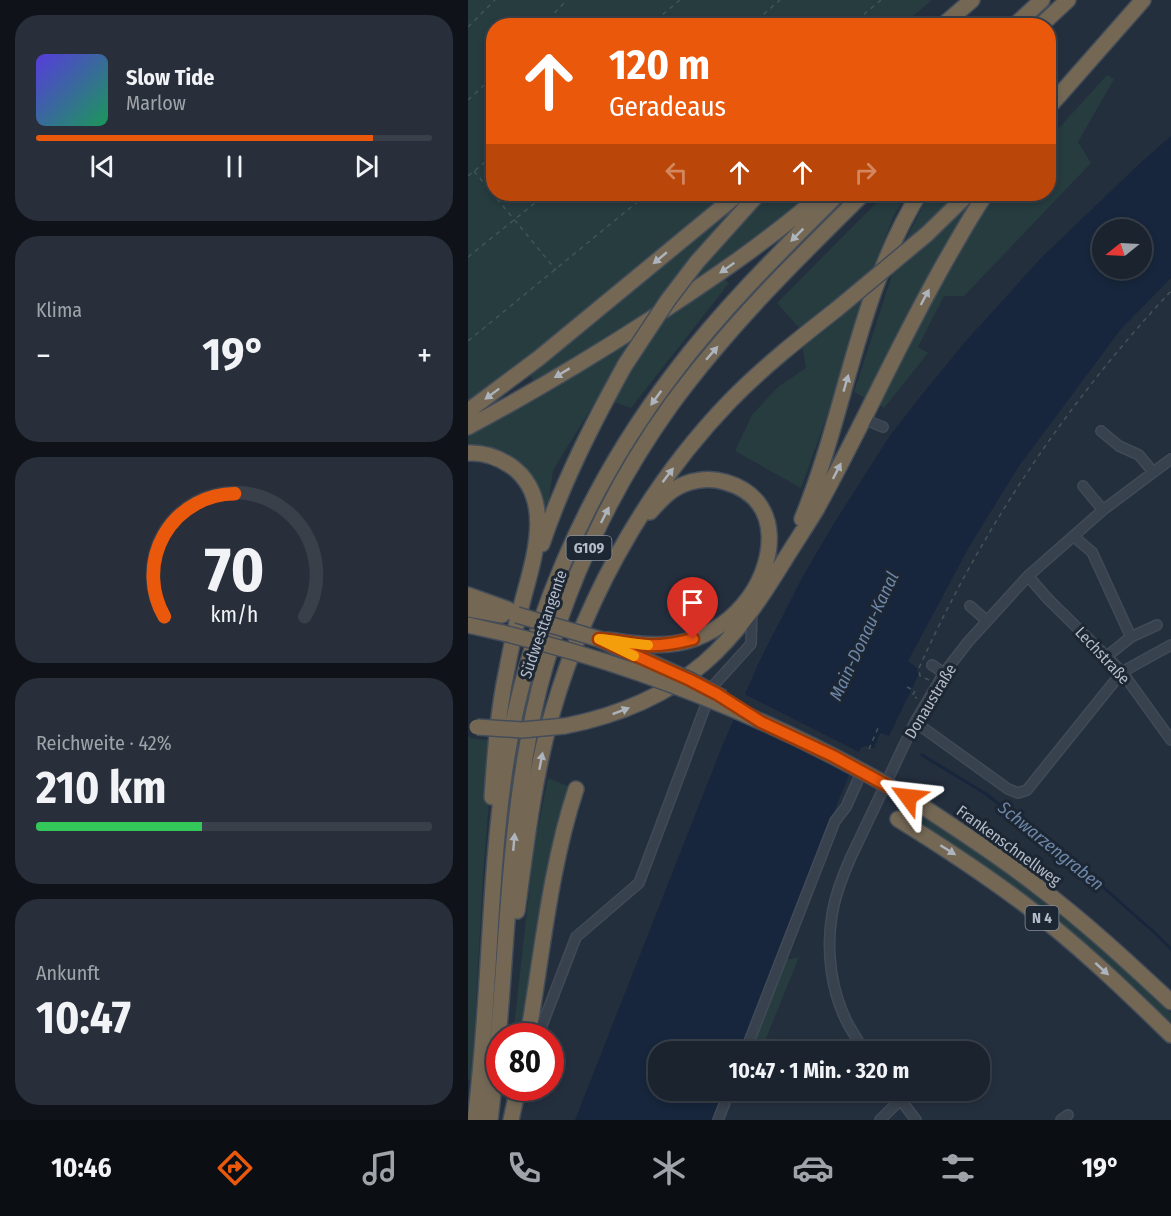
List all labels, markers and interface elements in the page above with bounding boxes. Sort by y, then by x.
text: 120 m [609,40,710,90]
icon: ahead [510,42,588,120]
text: Slow Tide [126,64,214,91]
text: Marlow [126,91,186,115]
text: Geradeaus [609,91,726,123]
icon: previous [86,150,119,183]
icon: pause [218,150,251,183]
icon: next [350,150,383,183]
icon: left [660,156,693,189]
icon: ahead [723,156,756,189]
icon: ahead [786,156,819,189]
icon: right [849,156,882,189]
north arrow [1092,219,1152,279]
map controls [1092,219,1152,279]
one-way arrow [791,228,805,242]
one-way arrow [652,251,668,264]
one-way arrow [719,262,735,274]
one-way arrow [920,289,930,306]
text: Klima [36,298,82,322]
text: 19° [202,328,266,382]
text: − [36,336,51,376]
text: + [417,336,432,376]
one-way arrow [706,345,719,361]
one-way arrow [553,368,570,378]
one-way arrow [842,374,851,392]
one-way arrow [485,387,500,399]
one-way arrow [650,390,662,405]
one-way arrow [832,463,841,480]
one-way arrow [662,468,674,484]
one-way arrow [600,507,610,524]
text: 70 [204,533,264,608]
road number: G109 [566,536,612,560]
street label: Südwesttangente [516,567,571,681]
water label: Main-Donau-Kanal [825,568,904,704]
pin [667,577,718,639]
icon: arrive [676,586,709,619]
text: km/h [210,602,258,628]
street label: Lechstraße [1071,623,1134,688]
street label: Donaustraße [901,660,960,742]
one-way arrow [612,706,630,715]
text: Reichweite · 42% [36,731,172,755]
one-way arrow [537,752,546,771]
text: 210 km [36,761,166,815]
position arrow [876,765,940,829]
water label: Schwarzengraben [993,796,1108,895]
street label: Frankenschnellweg [953,801,1065,890]
one-way arrow [509,833,519,852]
one-way arrow [940,845,956,856]
road number: N 4 [1026,906,1058,930]
text: Ankunft [36,961,100,985]
one-way arrow [1095,962,1109,976]
text: 10:47 [36,991,131,1045]
speed limit sign: 80 [486,1023,564,1101]
text: 10:47 · 1 Min. · 320 m [729,1057,909,1084]
icon: directions [214,1147,256,1189]
icon: music [359,1147,401,1189]
icon: phone [503,1147,545,1189]
icon: climate [648,1147,690,1189]
icon: car [792,1147,834,1189]
icon: filters [937,1147,979,1189]
text: 10:46 [51,1152,112,1184]
text: 19° [1082,1152,1120,1184]

